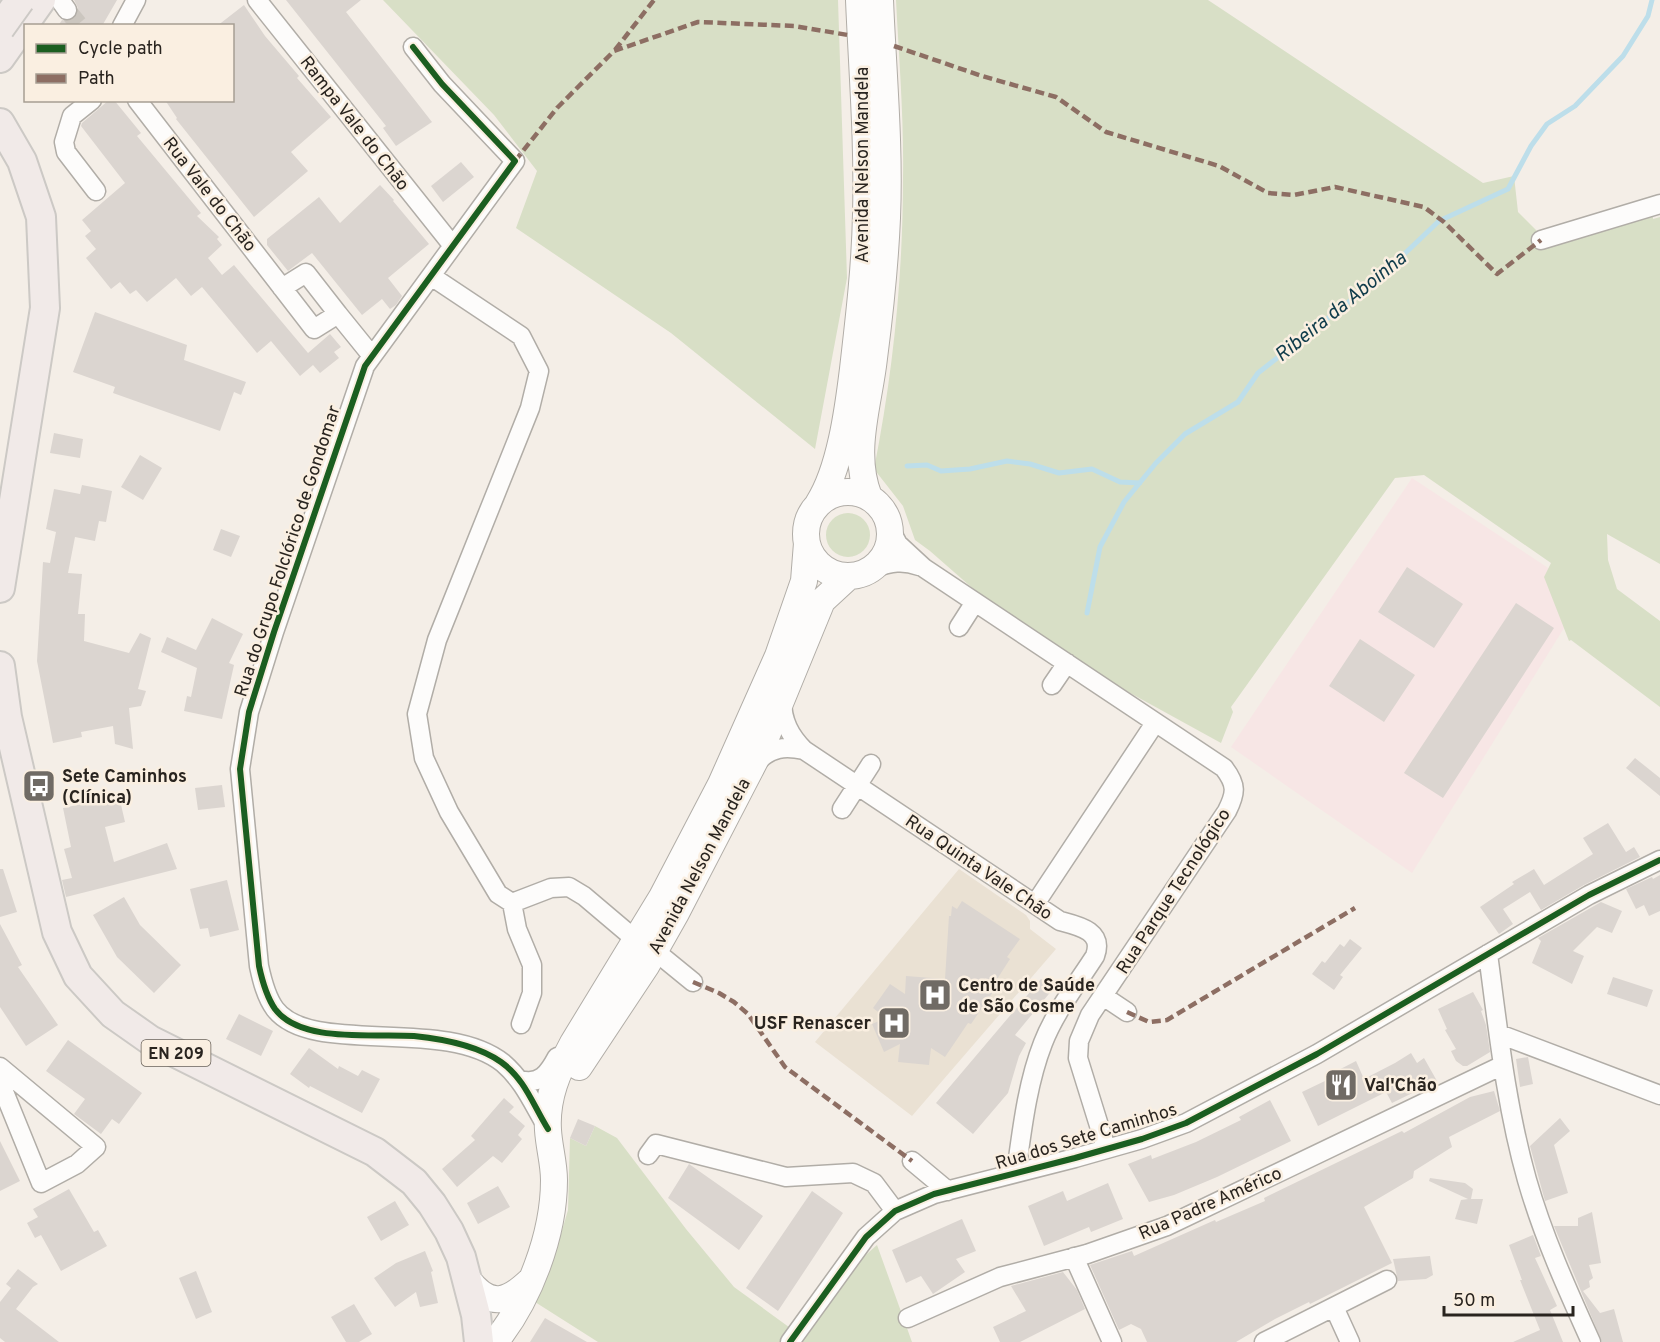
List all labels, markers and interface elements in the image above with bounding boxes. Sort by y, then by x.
legend [24,24,234,102]
text: Cycle path [78,38,163,61]
street label: Rampa Vale do Chão [294,52,414,196]
street label: Avenida Nelson Mandela [852,67,875,263]
text: Path [78,68,115,91]
street label: Rua Vale do Chão [157,133,261,257]
water label: Ribeira da Aboinha [1270,246,1413,369]
street label: Rua do Grupo Folclórico de Gondomar [230,403,347,700]
place label: Sete Caminhos (Clínica) [62,766,187,810]
bus stop icon: Sete Caminhos (Clínica) [21,768,57,804]
street label: Avenida Nelson Mandela [644,775,757,959]
street label: Rua Parque Tecnológico [1112,804,1237,979]
street label: Rua Quinta Vale Chão [900,810,1056,926]
place label: Centro de Saúde de São Cosme [958,975,1095,1019]
hospital icon: Centro de Saúde de São Cosme [917,977,953,1013]
hospital icon: USF Renascer [876,1005,912,1041]
place label: USF Renascer [754,1013,871,1036]
road number: EN 209 [142,1040,210,1066]
restaurant icon: Val'Chão [1323,1067,1359,1103]
place label: Val'Chão [1364,1075,1437,1098]
street label: Rua dos Sete Caminhos [993,1099,1180,1176]
street label: Rua Padre Américo [1135,1162,1286,1246]
scale bar [1444,1279,1573,1317]
text: 50 m [1453,1290,1495,1313]

